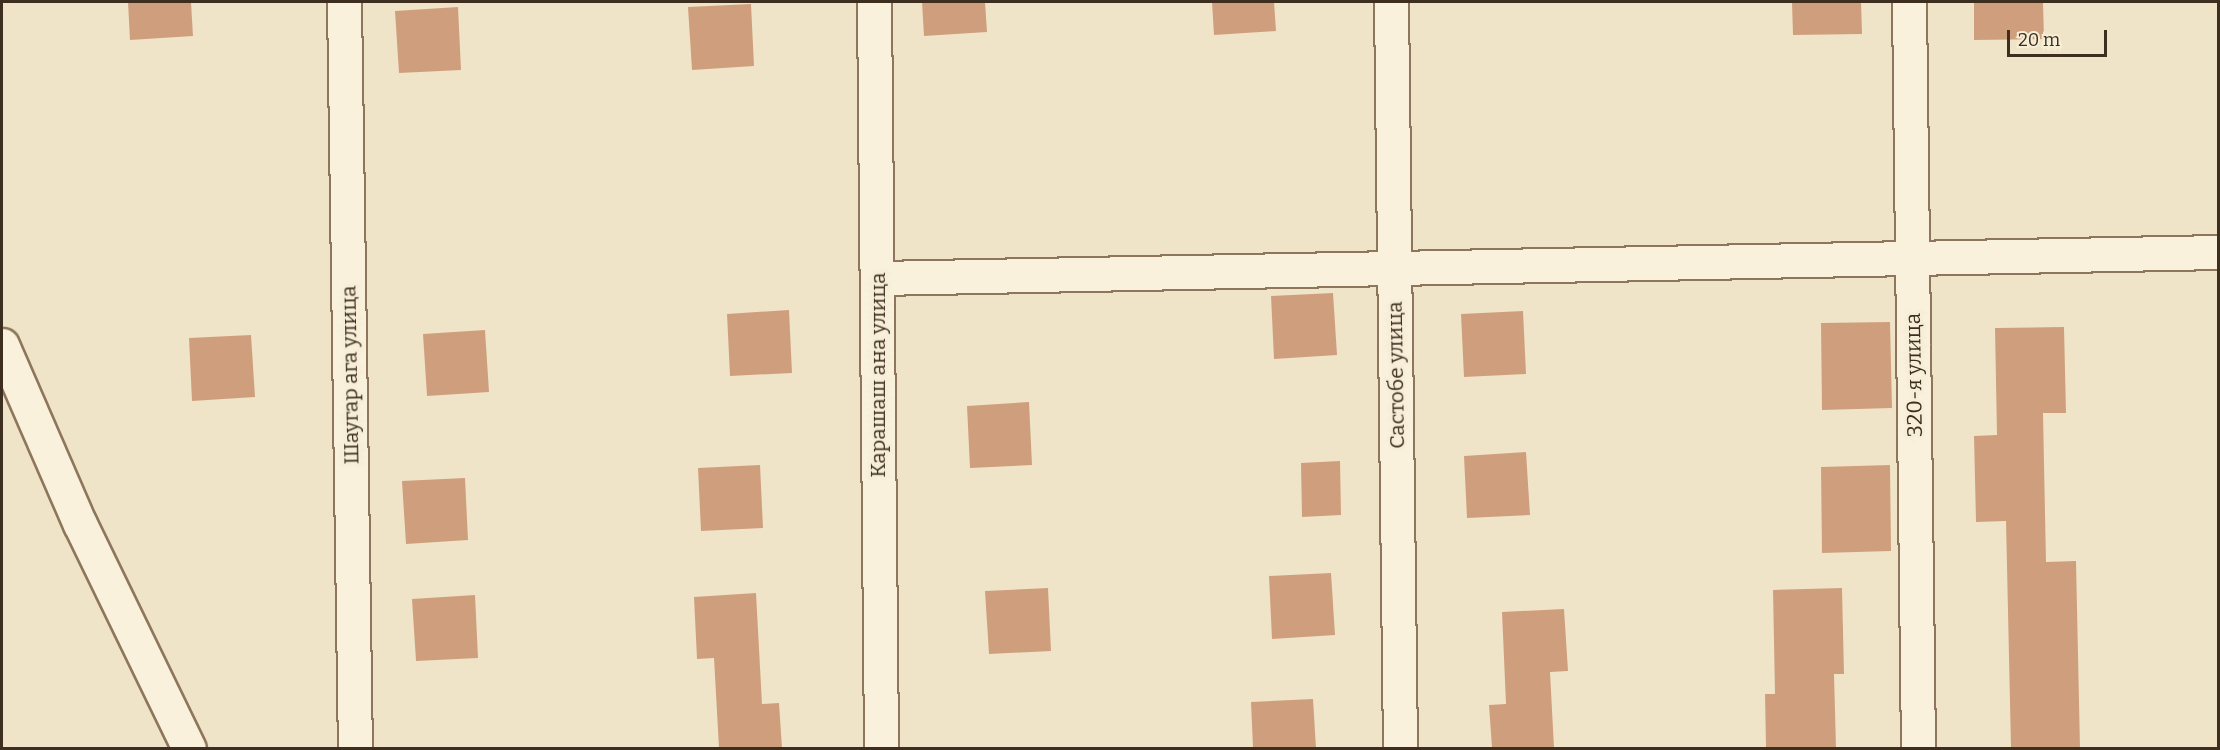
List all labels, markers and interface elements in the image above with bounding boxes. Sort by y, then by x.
scale bar [2010,18,2110,56]
text: 20 m [2018,29,2060,51]
street label: Карашаш ана улица [865,272,891,478]
street label: Шаугар ага улица [336,285,364,465]
street label: Састобе улица [1382,301,1410,449]
street label: 320-я улица [1900,313,1928,437]

